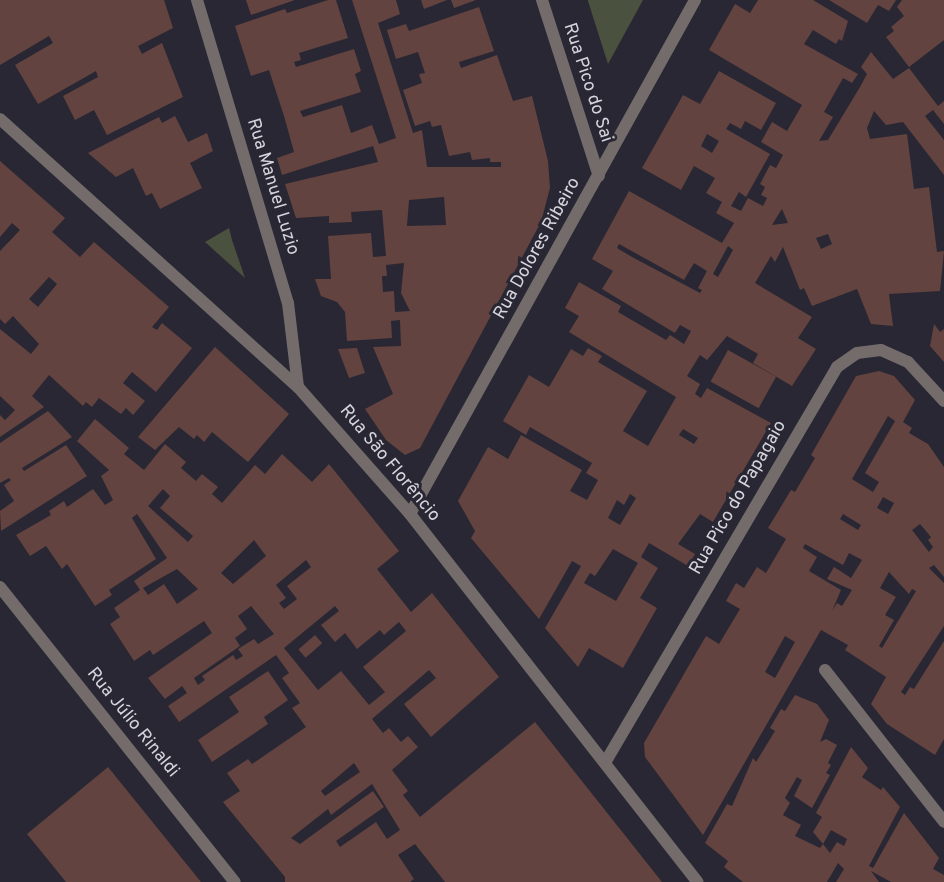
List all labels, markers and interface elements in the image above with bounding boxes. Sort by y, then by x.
street label: Rua Pico do Sai [558,21,616,145]
street label: Rua Manuel Luzio [241,116,303,258]
street label: Rua Dolores Ribeiro [490,174,586,324]
street label: Rua São Florêncio [334,401,444,527]
street label: Rua Pico do Papagaio [686,417,792,579]
street label: Rua Júlio Rinaldi [81,664,183,782]

